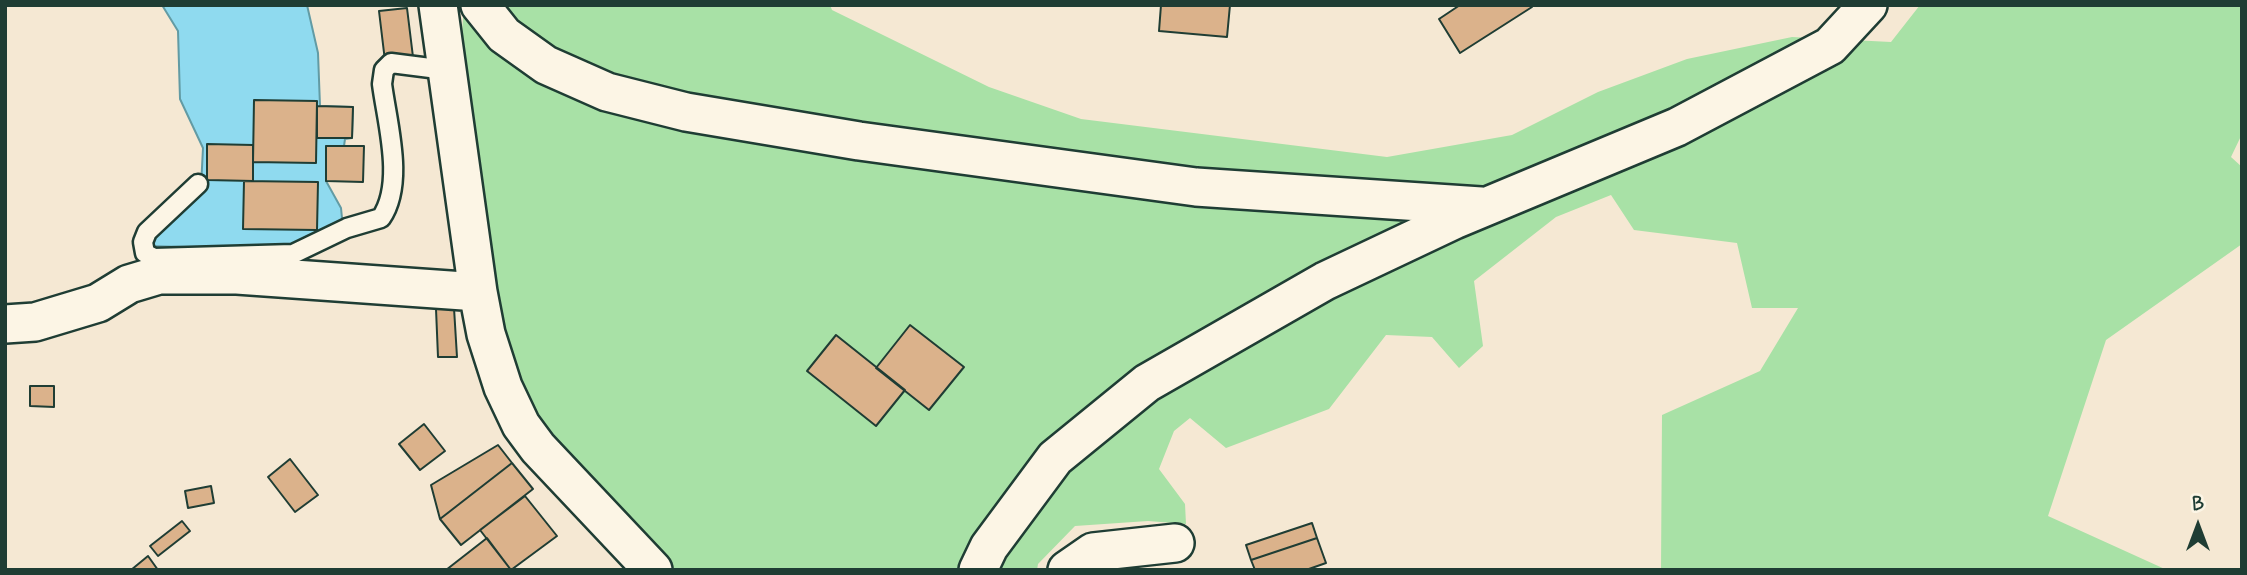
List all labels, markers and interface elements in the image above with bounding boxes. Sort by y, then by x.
north arrow [2163,491,2233,561]
text: B [2192,492,2204,517]

